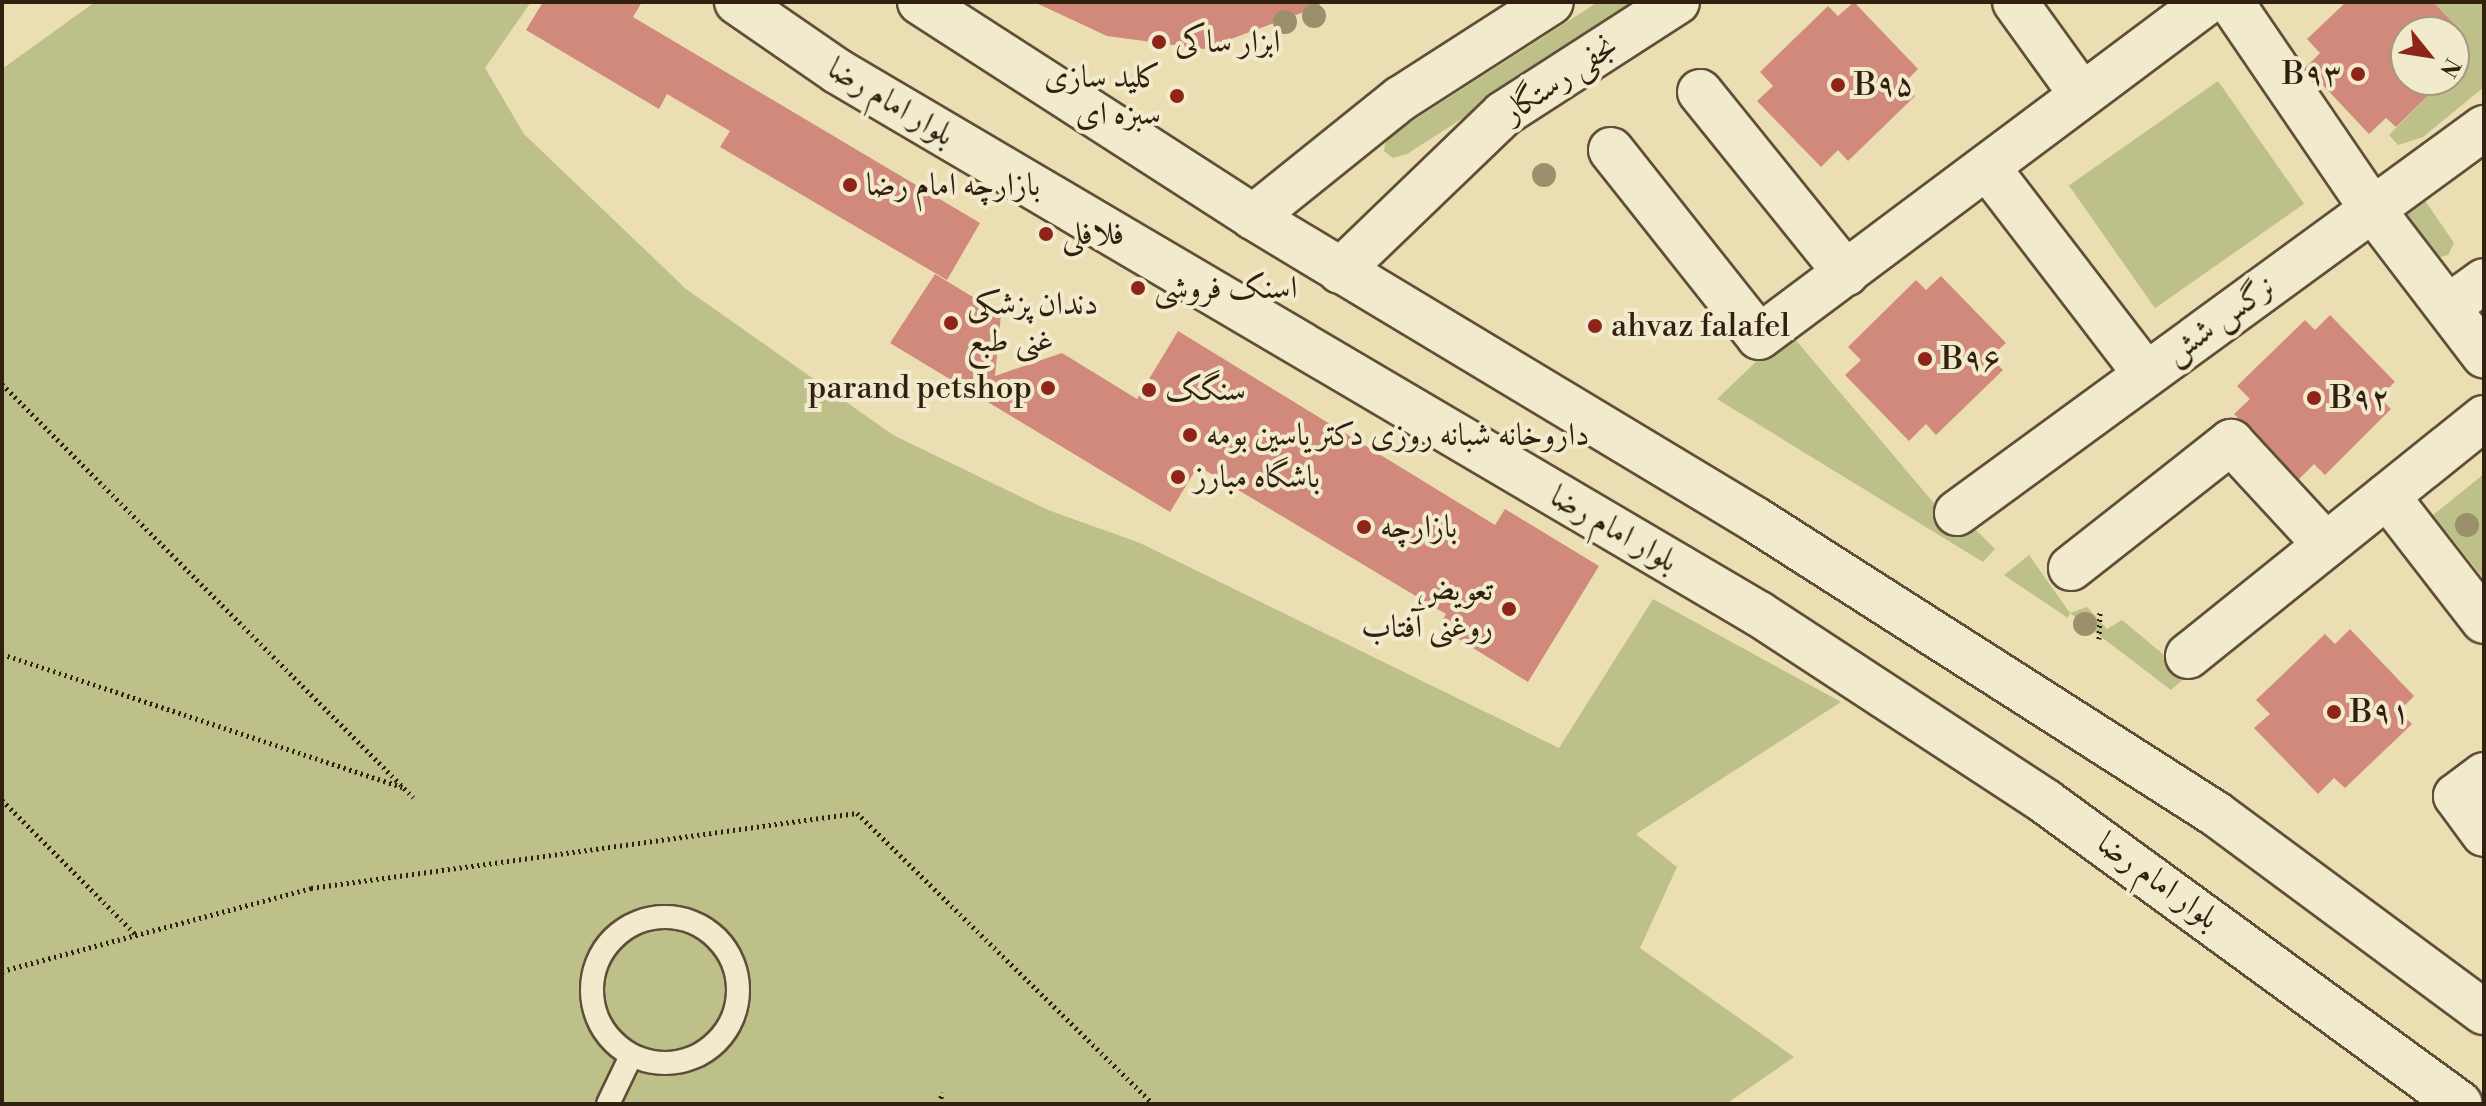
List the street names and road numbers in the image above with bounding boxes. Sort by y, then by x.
street label: نجفی رستگار [1495,27,1625,131]
street label: بلوار امام رضا [821,49,961,155]
street label: نرگس شش [2157,267,2283,373]
street label: بلوار امام رضا [1543,477,1685,581]
street label: بلوار امام رضا [2090,824,2226,938]

